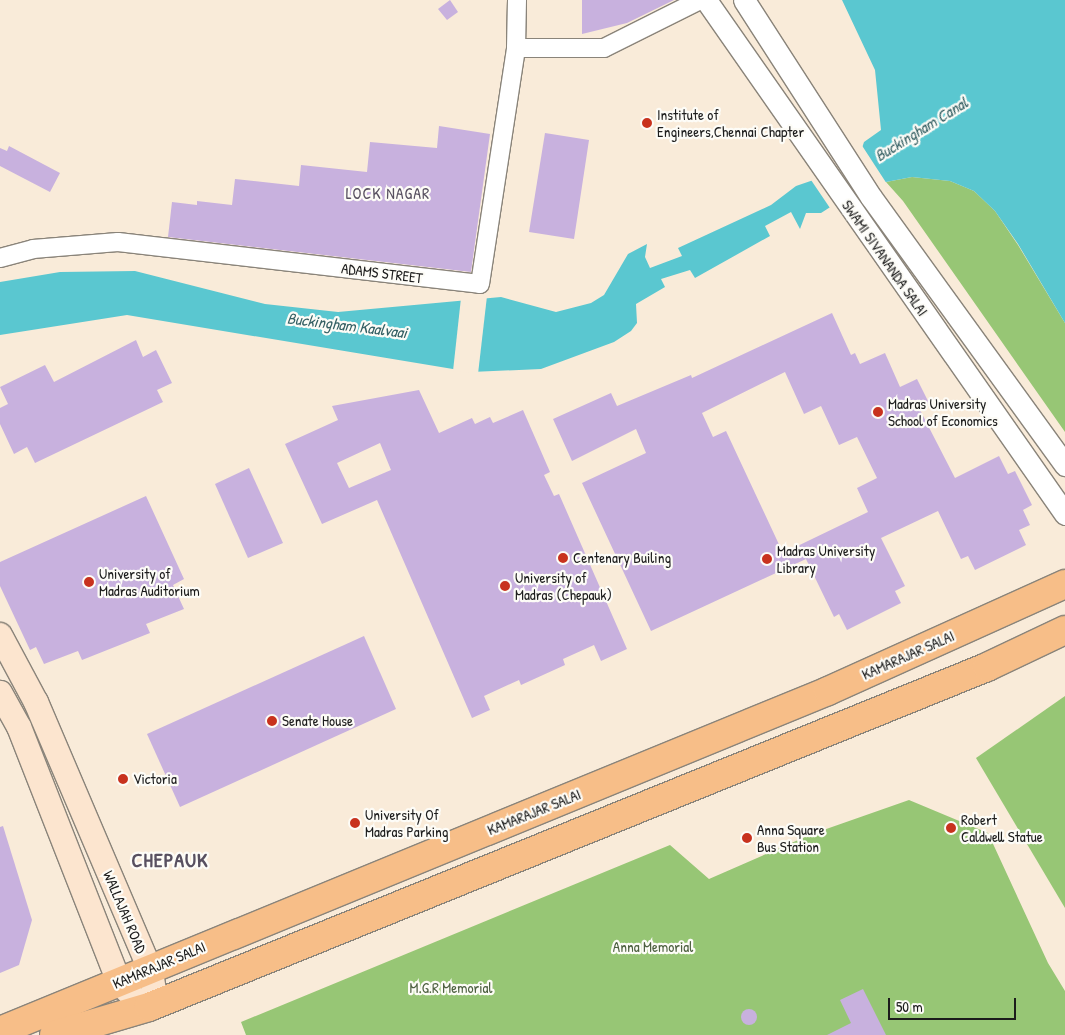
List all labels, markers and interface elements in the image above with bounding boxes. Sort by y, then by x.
water label: Buckingham Canal [871,93,971,165]
place label: Institute of Engineers,Chennai Chapter [657,105,804,140]
marker: Institute of Engineers,Chennai Chapter [641,117,653,129]
district label: LOCK NAGAR [344,183,432,203]
street label: SWAMI SIVANANDA SALAI [838,197,932,319]
street label: ADAMS STREET [340,259,424,287]
water label: Buckingham Kaalvaai [286,308,408,342]
place label: Madras University School of Economics [888,394,998,429]
marker: Madras University School of Economics [872,406,884,418]
place label: Madras University Library [777,541,875,576]
place label: Centenary Builing [573,549,671,567]
marker: Centenary Builing [557,552,569,564]
marker: Madras University Library [761,553,773,565]
place label: University of Madras Auditorium [99,564,200,599]
place label: University of Madras (Chepauk) [515,568,612,603]
marker: University of Madras Auditorium [83,576,95,588]
marker: University of Madras (Chepauk) [499,580,511,592]
street label: KAMARAJAR SALAI [859,627,957,683]
place label: Senate House [282,712,353,730]
marker: Senate House [266,715,278,727]
place label: Victoria [133,770,177,788]
marker: Victoria [117,773,129,785]
street label: KAMARAJAR SALAI [485,785,583,839]
place label: University Of Madras Parking [365,805,448,840]
place label: Robert Caldwell Statue [961,810,1043,845]
marker: University Of Madras Parking [349,817,361,829]
place label: Anna Square Bus Station [757,820,825,855]
marker: Robert Caldwell Statue [945,822,957,834]
marker: Anna Square Bus Station [741,832,753,844]
district label: CHEPAUK [131,847,209,871]
street label: WALLAJAH ROAD [100,868,150,956]
street label: KAMARAJAR SALAI [110,937,208,993]
park label: Anna Memorial [613,938,693,956]
park label: M.G.R Memorial [410,979,492,997]
scale bar [890,988,1018,1020]
text: 50 m [896,996,923,1017]

